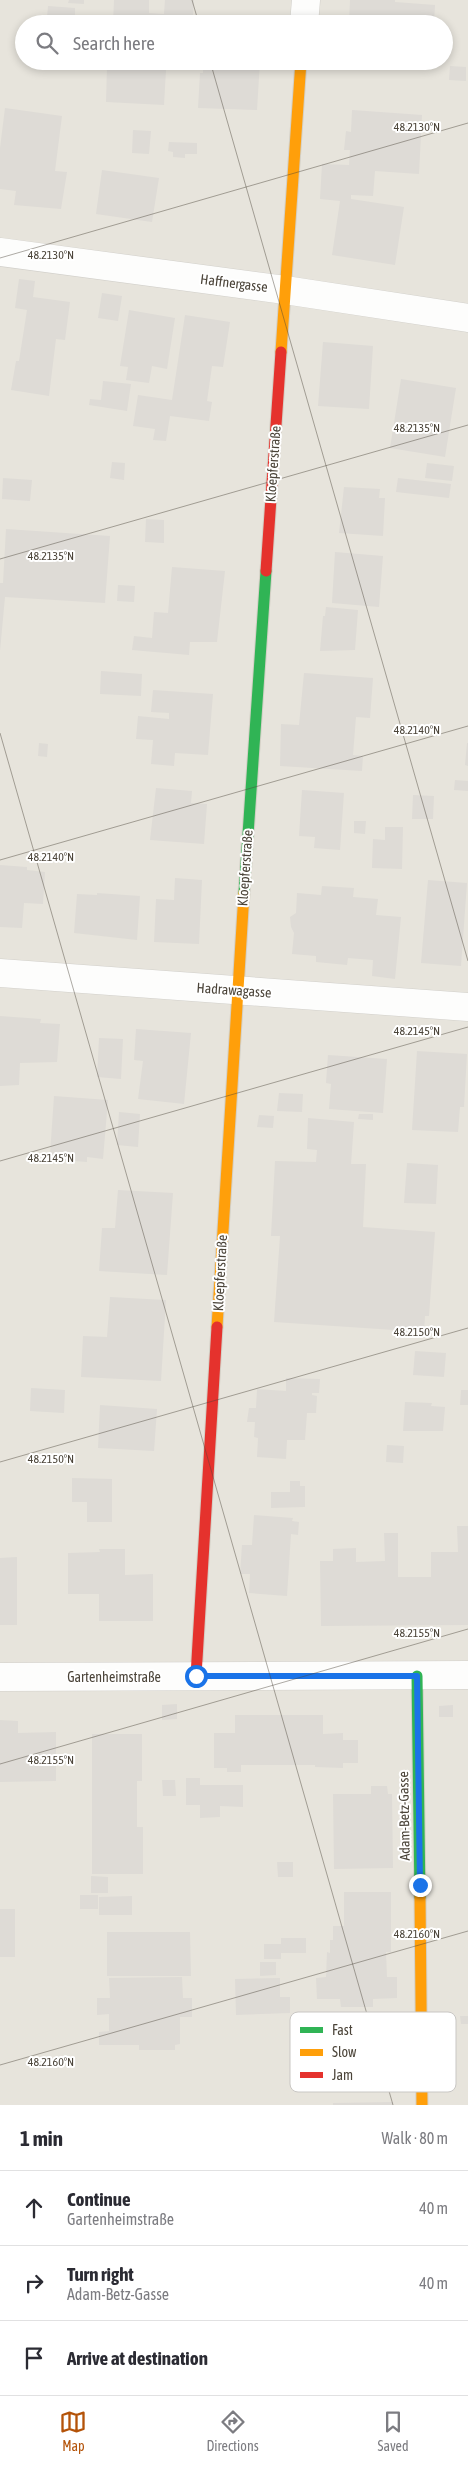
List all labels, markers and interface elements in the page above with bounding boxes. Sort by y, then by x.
search box [15,15,453,70]
icon: search [33,29,61,57]
text: Search here [73,32,155,54]
text: 48.2130°N [394,120,440,134]
text: 48.2130°N [28,248,74,262]
street label: Haffnergasse [199,271,269,295]
text: 48.2135°N [394,421,440,435]
street label: Kloepferstraße [262,425,284,503]
text: 48.2135°N [28,549,74,563]
text: 48.2140°N [394,723,440,737]
street label: Kloepferstraße [234,829,256,907]
text: 48.2140°N [28,850,74,864]
street label: Hadrawagasse [196,979,272,1001]
text: 48.2145°N [394,1024,440,1038]
text: 48.2145°N [28,1151,74,1165]
street label: Kloepferstraße [210,1234,230,1312]
text: 48.2150°N [394,1325,440,1339]
text: 48.2150°N [28,1452,74,1466]
text: 48.2155°N [394,1626,440,1640]
route start [185,1665,208,1688]
street label: Gartenheimstraße [67,1669,161,1685]
text: 48.2155°N [28,1753,74,1767]
street label: Adam-Betz-Gasse [395,1771,413,1861]
route end [409,1874,432,1897]
text: 48.2160°N [394,1927,440,1941]
legend [290,2012,456,2092]
text: Fast [332,2022,353,2038]
text: Slow [332,2044,357,2060]
text: 48.2160°N [28,2055,74,2069]
text: Jam [332,2067,353,2083]
text: 1 min [20,2126,63,2150]
text: Walk · 80 m [382,2129,448,2147]
text: Continue [67,2188,131,2210]
icon: ahead [20,2194,48,2222]
text: 40 m [419,2199,448,2217]
text: Gartenheimstraße [67,2210,174,2228]
text: Turn right [67,2263,134,2285]
icon: right [20,2269,48,2297]
text: 40 m [419,2274,448,2292]
text: Adam-Betz-Gasse [67,2285,169,2303]
icon: arrive [20,2344,48,2372]
text: Arrive at destination [67,2347,208,2369]
tab: Map [59,2408,87,2454]
tab: Directions [206,2408,259,2454]
tab: Saved [378,2408,409,2454]

